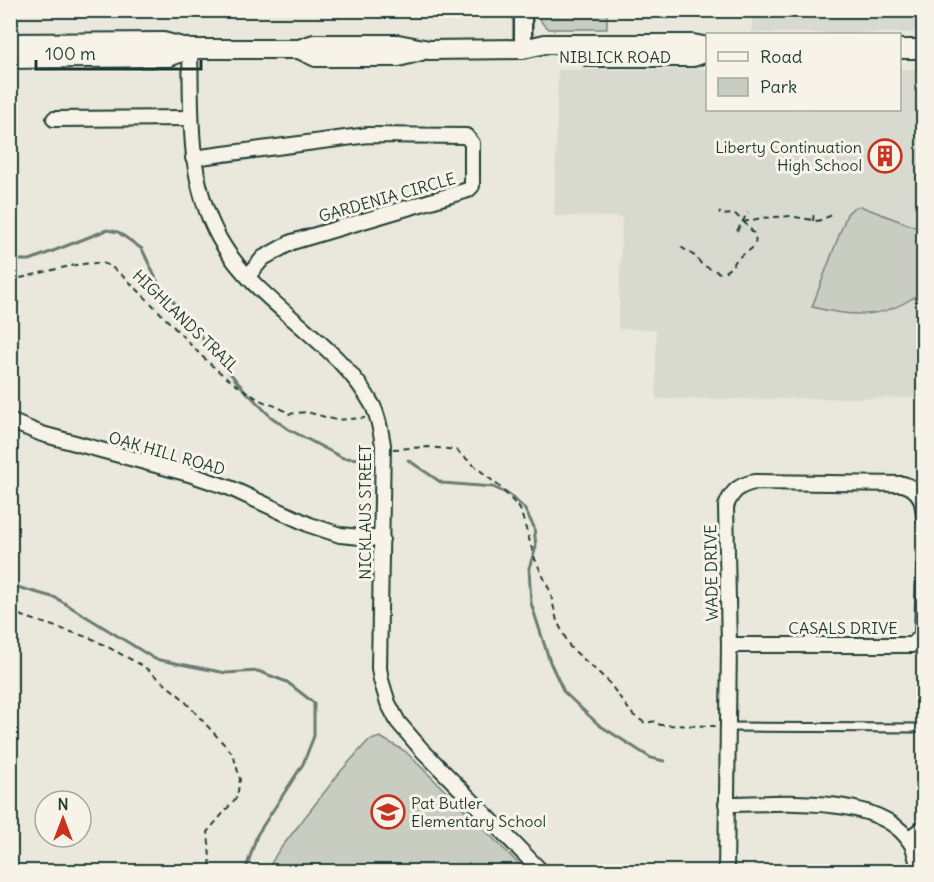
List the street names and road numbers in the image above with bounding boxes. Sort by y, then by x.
street label: NIBLICK ROAD [559,47,671,67]
street label: GARDENIA CIRCLE [316,168,458,226]
street label: HIGHLANDS TRAIL [129,265,243,377]
street label: OAK HILL ROAD [107,427,227,479]
street label: NICKLAUS STREET [355,444,375,580]
street label: WADE DRIVE [700,524,722,622]
street label: CASALS DRIVE [788,618,898,638]

